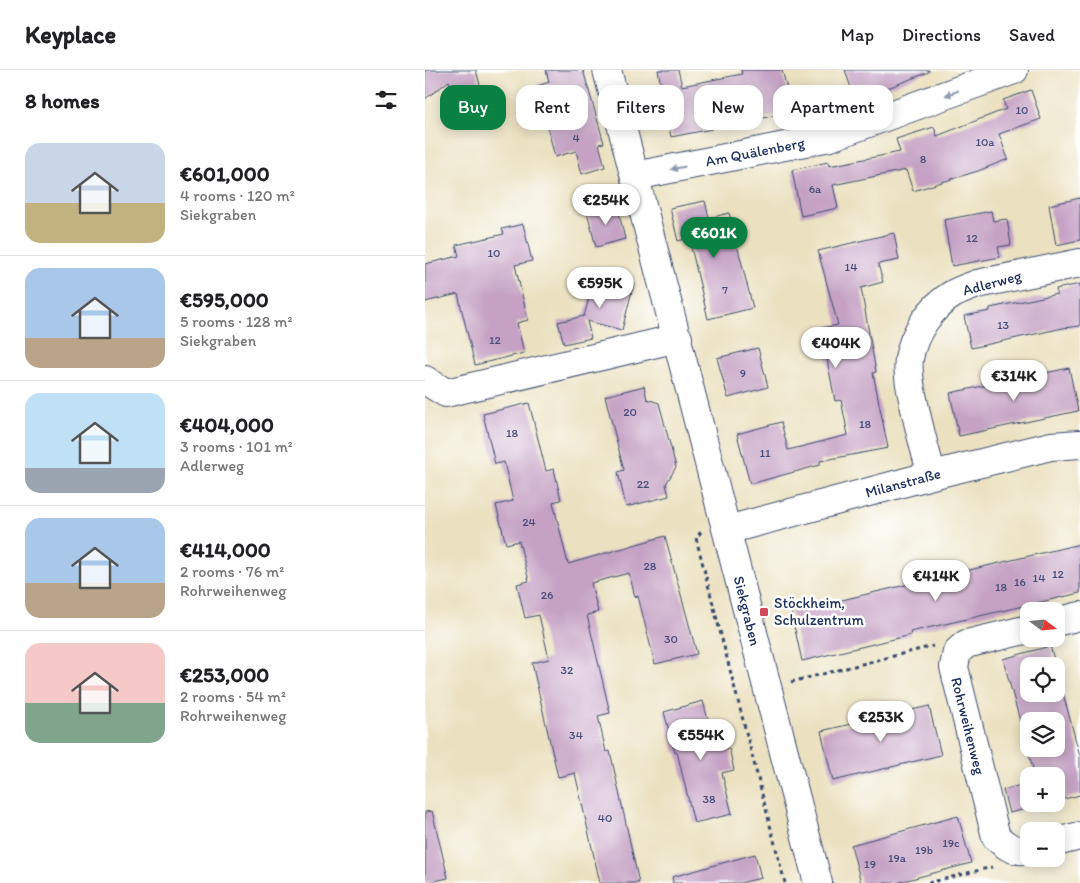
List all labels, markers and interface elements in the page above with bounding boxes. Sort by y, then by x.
text: Keyplace [25,20,116,49]
text: Map [841,24,874,46]
text: Directions [902,24,981,46]
text: Saved [1009,24,1055,46]
chip: Buy [440,85,506,130]
chip: Rent [516,85,588,130]
chip: Filters [598,85,684,130]
chip: New [694,85,763,130]
chip: Apartment [773,85,893,130]
icon: filters [372,86,400,114]
text: 8 homes [25,88,100,113]
one-way arrow [945,90,959,98]
house number: 10 [1016,103,1028,117]
house number: 4 [572,131,580,145]
street label: Am Quälenberg [704,133,806,170]
house number: 10a [975,135,995,149]
house number: 8 [920,152,927,166]
text: €601,000 [180,161,270,186]
icon: home [65,163,125,223]
one-way arrow [669,164,685,172]
house number: 6a [809,182,822,196]
pin: €254K [571,184,641,226]
text: 4 rooms · 120 m² [180,186,295,205]
text: €254K [583,190,629,209]
text: Siekgraben [180,205,256,224]
pin: €601K [679,216,749,259]
text: €601K [691,223,737,242]
house number: 12 [966,231,979,245]
house number: 10 [488,246,500,260]
house number: 14 [845,260,857,274]
pin: €595K [565,266,635,309]
street label: Adlerweg [961,266,1024,299]
text: €595K [578,273,622,292]
house number: 7 [722,283,728,297]
text: €595,000 [180,287,269,312]
icon: home [65,288,125,348]
text: 5 rooms · 128 m² [180,312,292,331]
house number: 13 [997,318,1010,332]
pin: €404K [801,326,871,369]
text: Siekgraben [180,331,256,350]
house number: 12 [489,333,502,347]
text: €404K [812,333,860,352]
pin: €314K [979,360,1049,402]
house number: 9 [740,366,746,380]
text: €314K [991,366,1037,385]
house number: 20 [623,405,637,419]
text: €404,000 [180,412,274,437]
icon: home [65,413,125,473]
house number: 18 [859,417,871,431]
house number: 18 [506,426,518,440]
text: 3 rooms · 101 m² [180,437,293,456]
house number: 11 [759,446,771,460]
text: Adlerweg [180,456,244,475]
street label: Milanstraße [863,464,943,502]
house number: 22 [637,477,650,491]
house number: 24 [522,515,536,529]
text: €414,000 [180,537,271,562]
icon: home [65,538,125,598]
house number: 28 [644,559,657,573]
pin: €414K [901,560,971,602]
text: 2 rooms · 76 m² [180,562,284,581]
text: €414K [913,566,959,585]
house number: 12 [1052,567,1065,581]
house number: 14 [1033,571,1045,585]
street label: Siekgraben [730,574,764,648]
house number: 16 [1014,575,1026,589]
house number: 18 [995,580,1007,594]
text: Rohrweihenweg [180,581,286,600]
house number: 26 [541,588,553,602]
place label: Stöckheim, Schulzentrum [774,594,864,629]
north arrow [1020,602,1065,648]
map controls [1020,602,1065,867]
marker: Stöckheim, Schulzentrum [758,606,770,618]
house number: 30 [664,632,678,646]
button: locate [1020,657,1065,702]
text: €253,000 [180,662,269,687]
icon: home [65,663,125,723]
house number: 32 [561,663,574,677]
street label: Rohrweihenweg [947,675,989,777]
text: 2 rooms · 54 m² [180,687,286,706]
pin: €253K [846,700,916,743]
text: Rohrweihenweg [180,706,286,725]
text: €253K [859,707,903,726]
button: layers [1020,712,1065,757]
pin: €554K [666,718,736,761]
text: €554K [678,725,724,744]
house number: 34 [569,728,583,742]
button: + [1020,767,1065,812]
house number: 38 [702,792,716,806]
house number: 40 [598,811,612,825]
button: − [1020,822,1065,867]
house number: 19c [942,836,960,850]
house number: 19b [915,843,933,857]
house number: 19a [888,851,907,865]
house number: 19 [864,857,876,871]

